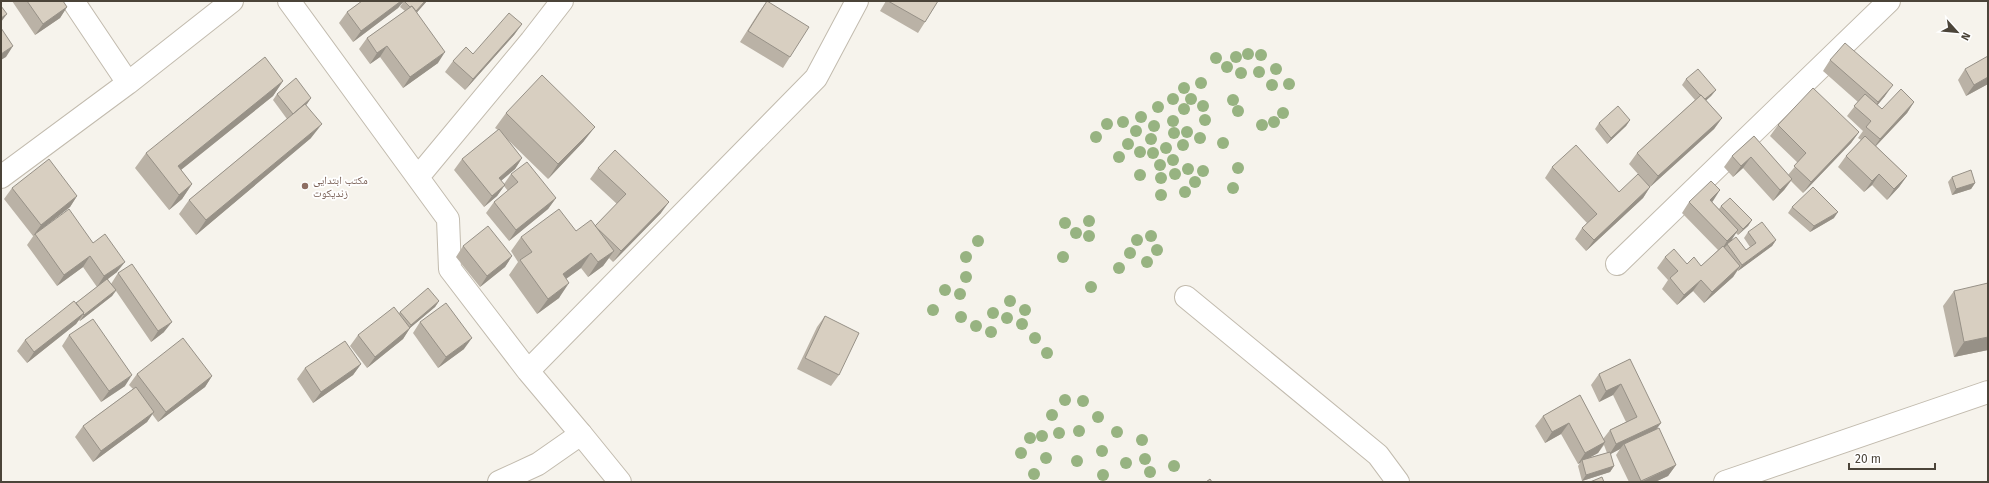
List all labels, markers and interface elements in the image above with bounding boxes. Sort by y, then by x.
north arrow [1937,12,1977,52]
text: N [1958,30,1973,43]
place label: مکتب ابتدایی زندیکوت [313,174,368,200]
marker: مکتب ابتدایی زندیکوت [300,181,310,191]
scale bar [1849,445,1935,471]
text: 20 m [1855,452,1881,466]

